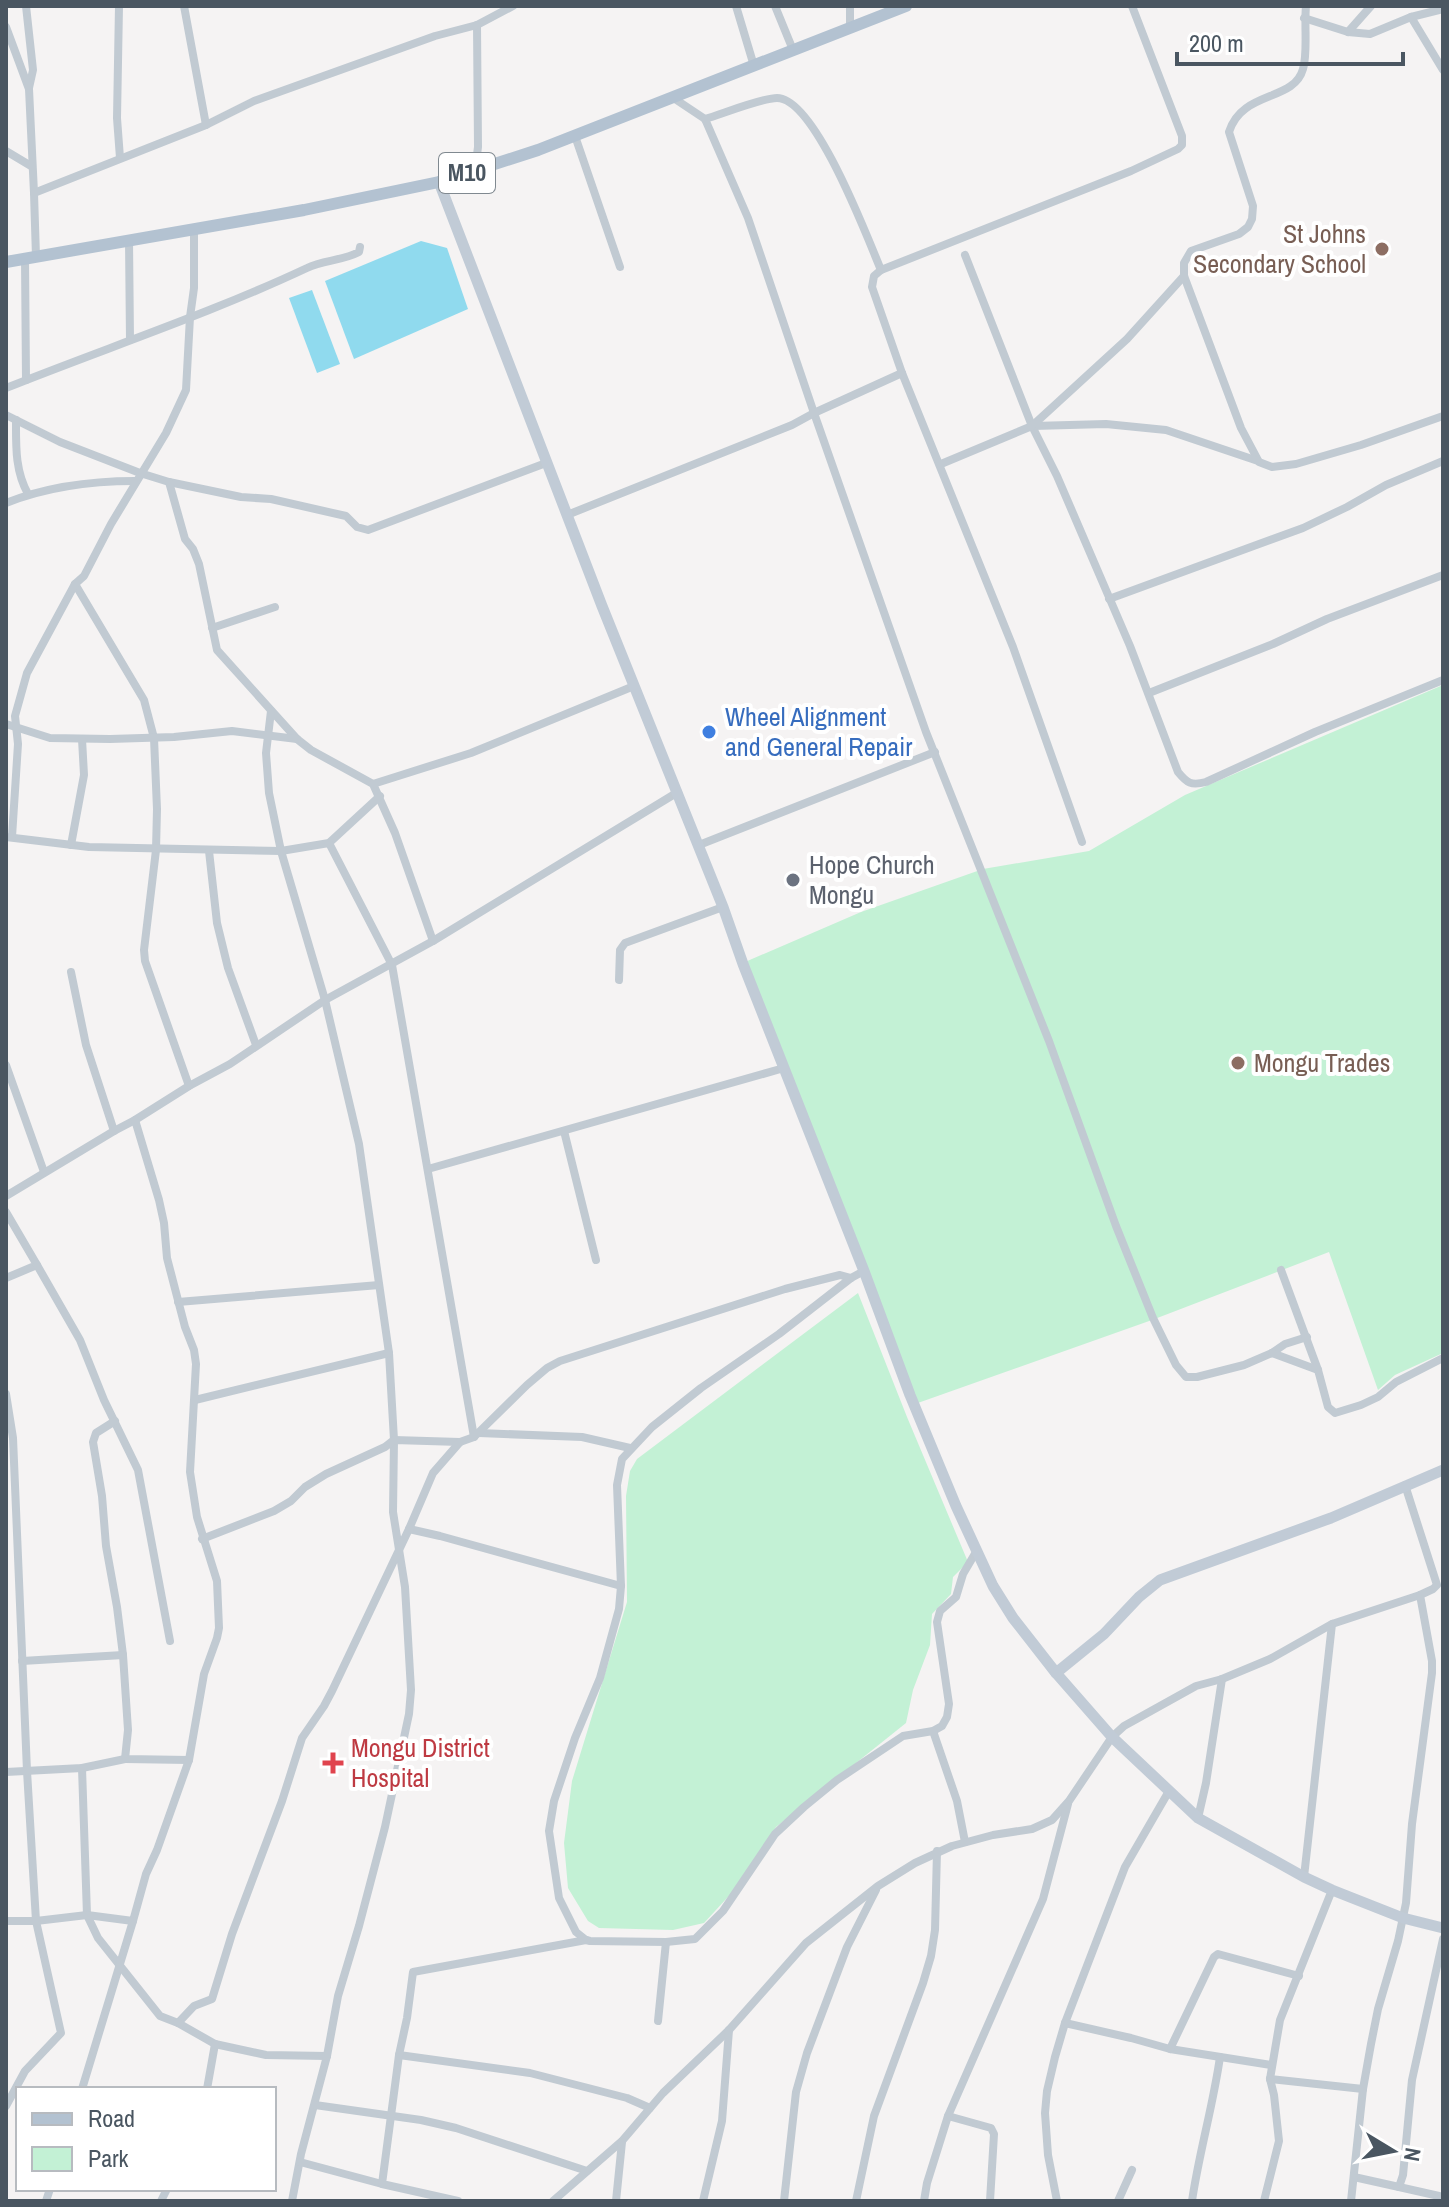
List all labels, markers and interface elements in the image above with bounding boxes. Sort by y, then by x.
scale bar [1177,16,1403,66]
text: 200 m [1189,27,1244,59]
road number: M10 [439,153,495,193]
place label: St Johns Secondary School [1193,216,1366,281]
marker: St Johns Secondary School [1373,240,1391,258]
place label: Wheel Alignment and General Repair [725,699,912,764]
marker: Wheel Alignment and General Repair [700,723,718,741]
place label: Hope Church Mongu [809,847,935,912]
marker: Hope Church Mongu [784,871,802,889]
place label: Mongu Trades [1254,1045,1390,1080]
marker: Mongu Trades [1229,1054,1247,1072]
place label: Mongu District Hospital [351,1730,490,1795]
marker: Mongu District Hospital [322,1752,344,1774]
legend [16,2087,276,2191]
text: Road [88,2102,135,2134]
north arrow [1353,2111,1433,2191]
text: Park [88,2142,129,2174]
text: N [1397,2145,1429,2163]

